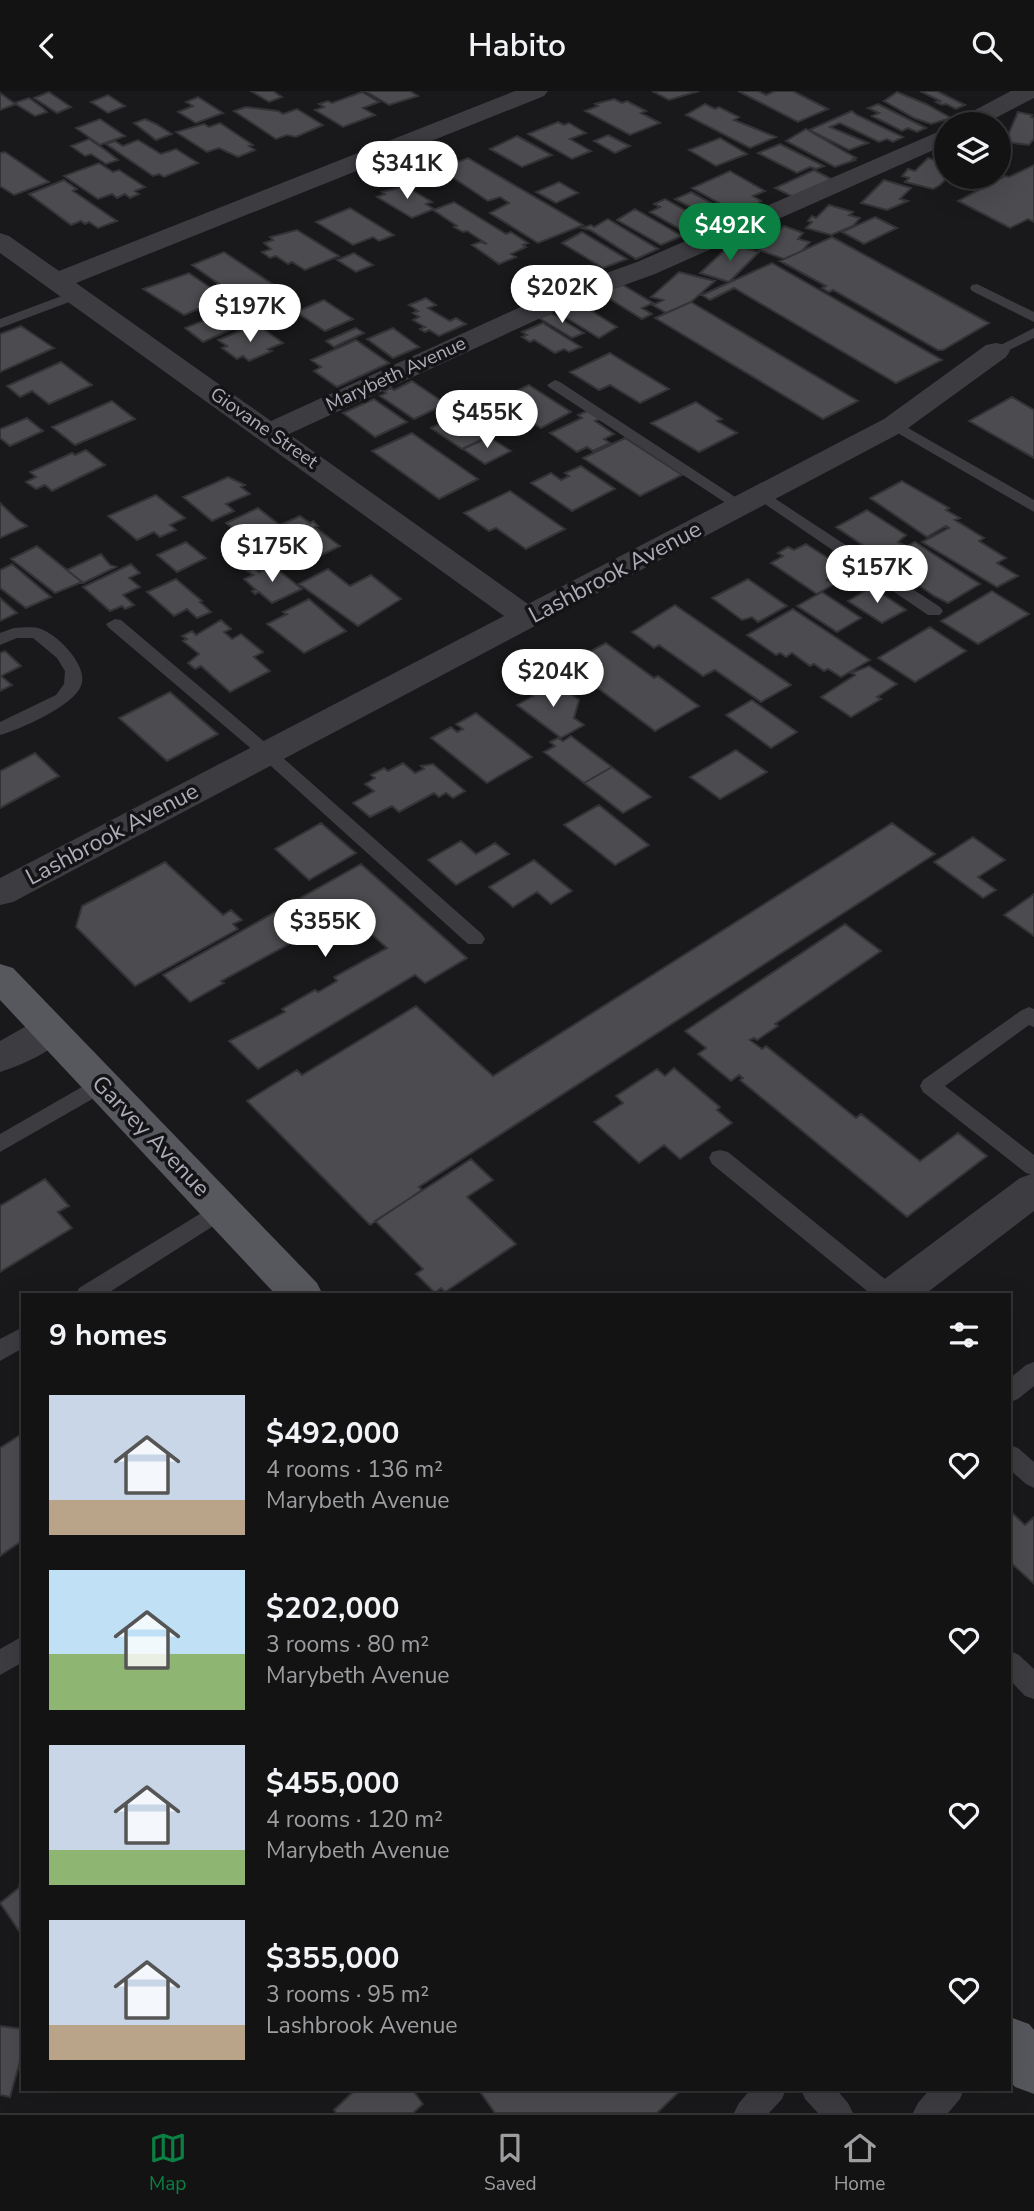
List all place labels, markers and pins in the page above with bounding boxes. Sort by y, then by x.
pin: $341K [358,141,456,201]
pin: $492K [681,204,779,263]
pin: $202K [513,265,611,325]
pin: $197K [201,285,299,344]
pin: $455K [438,391,536,450]
pin: $175K [223,525,321,584]
pin: $157K [828,545,926,605]
pin: $204K [504,649,602,709]
pin: $355K [276,899,374,959]

